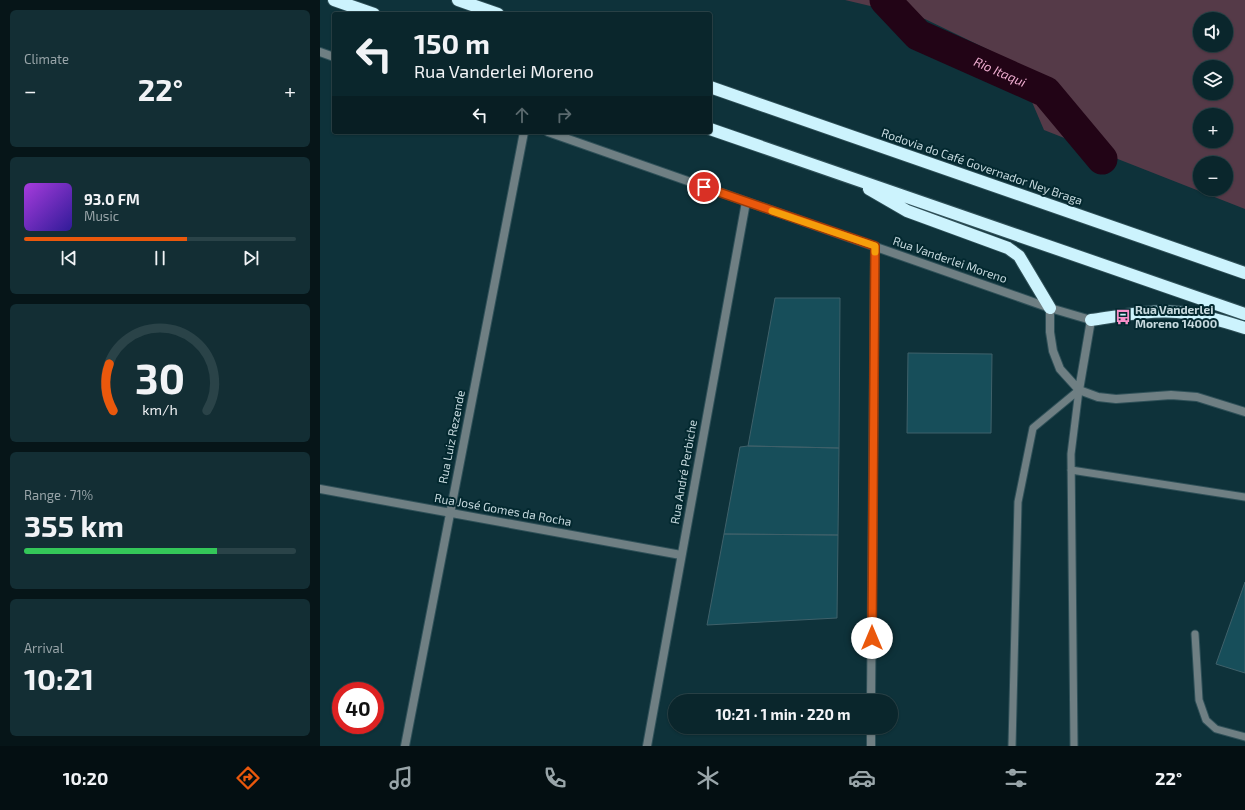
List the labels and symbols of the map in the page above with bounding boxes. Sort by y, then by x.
water label: Rio Itaqui [972,53,1029,90]
street label: Rodovia do Café Governador Ney Braga [880,125,1085,207]
pin [687,170,721,204]
street label: Rua Vanderlei Moreno [891,233,1009,285]
place label: Rua Vanderlei Moreno 14000 [1135,302,1217,330]
bus stop icon: Rua Vanderlei Moreno 14000 [1114,308,1132,326]
street label: Rua Luiz Rezende [435,389,467,485]
street label: Rua André Perbiche [667,419,699,525]
street label: Rua José Gomes da Rocha [433,490,573,528]
position arrow [851,617,893,659]
speed limit sign: 40 [332,682,384,734]

